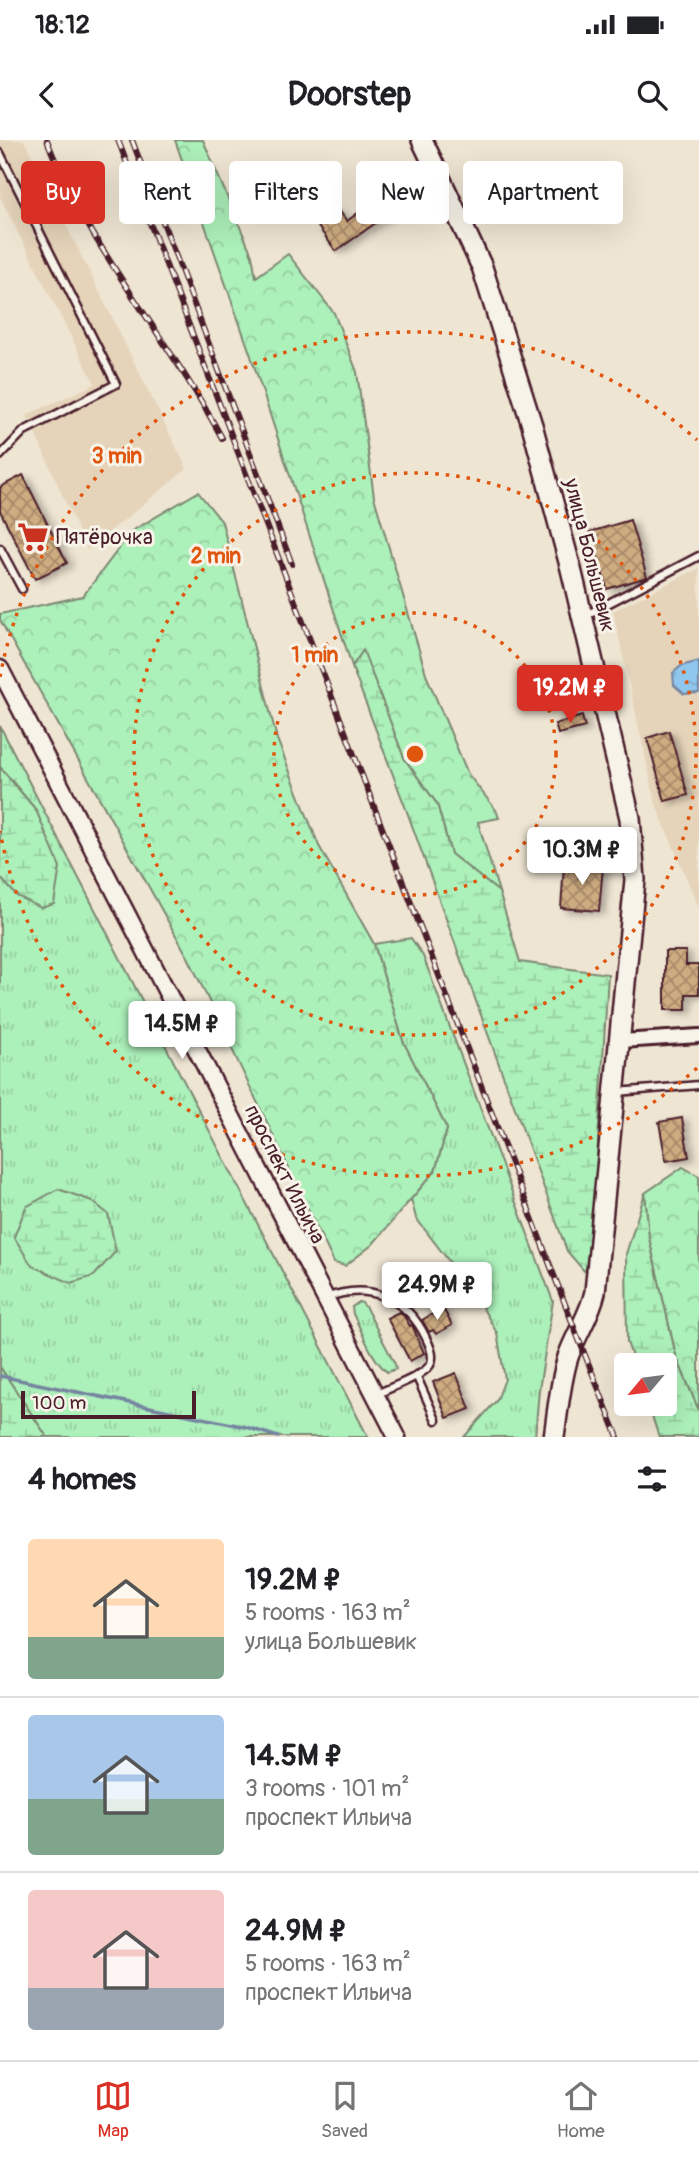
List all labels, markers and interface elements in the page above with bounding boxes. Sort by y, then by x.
text: 18:12 [35,9,90,41]
text: Doorstep [288,75,411,115]
icon: back [28,76,66,114]
icon: search [633,76,671,114]
chip: Buy [21,161,105,224]
chip: Rent [119,161,215,224]
chip: Filters [229,161,342,224]
chip: New [356,161,449,224]
chip: Apartment [463,161,623,224]
text: 3 min [92,443,142,470]
street label: улица Большевик [557,475,622,635]
supermarket icon: Пятёрочка [16,520,50,554]
place label: Пятёрочка [56,524,153,551]
text: 2 min [191,543,241,570]
text: 1 min [292,642,339,669]
pin: 19.2M ₽ [505,666,635,725]
text: 19.2M ₽ [533,673,607,702]
centre of rings [403,742,427,766]
pin: 10.3M ₽ [517,828,647,887]
text: 10.3M ₽ [543,835,621,864]
pin: 14.5M ₽ [117,1002,247,1061]
text: 14.5M ₽ [144,1009,220,1038]
street label: проспект Ильича [238,1100,331,1248]
pin: 24.9M ₽ [372,1262,502,1322]
text: 24.9M ₽ [398,1270,476,1299]
north arrow [614,1353,677,1416]
map controls [614,1353,677,1416]
scale bar [21,1388,196,1420]
text: 100 m [32,1391,86,1415]
icon: filters [633,1460,671,1498]
text: 4 homes [28,1461,136,1498]
text: 19.2M ₽ [245,1561,342,1598]
icon: home [84,1567,168,1651]
text: 5 rooms · 163 m² [245,1598,411,1627]
text: улица Большевик [245,1627,417,1656]
text: 14.5M ₽ [245,1737,343,1774]
icon: home [84,1743,168,1827]
text: 3 rooms · 101 m² [245,1774,409,1803]
text: проспект Ильича [245,1803,412,1832]
text: 24.9M ₽ [245,1912,347,1949]
icon: home [84,1918,168,2002]
text: 5 rooms · 163 m² [245,1949,411,1978]
text: проспект Ильича [245,1978,412,2007]
tab: Map [94,2077,132,2143]
tab: Saved [321,2077,368,2143]
tab: Home [557,2077,605,2143]

